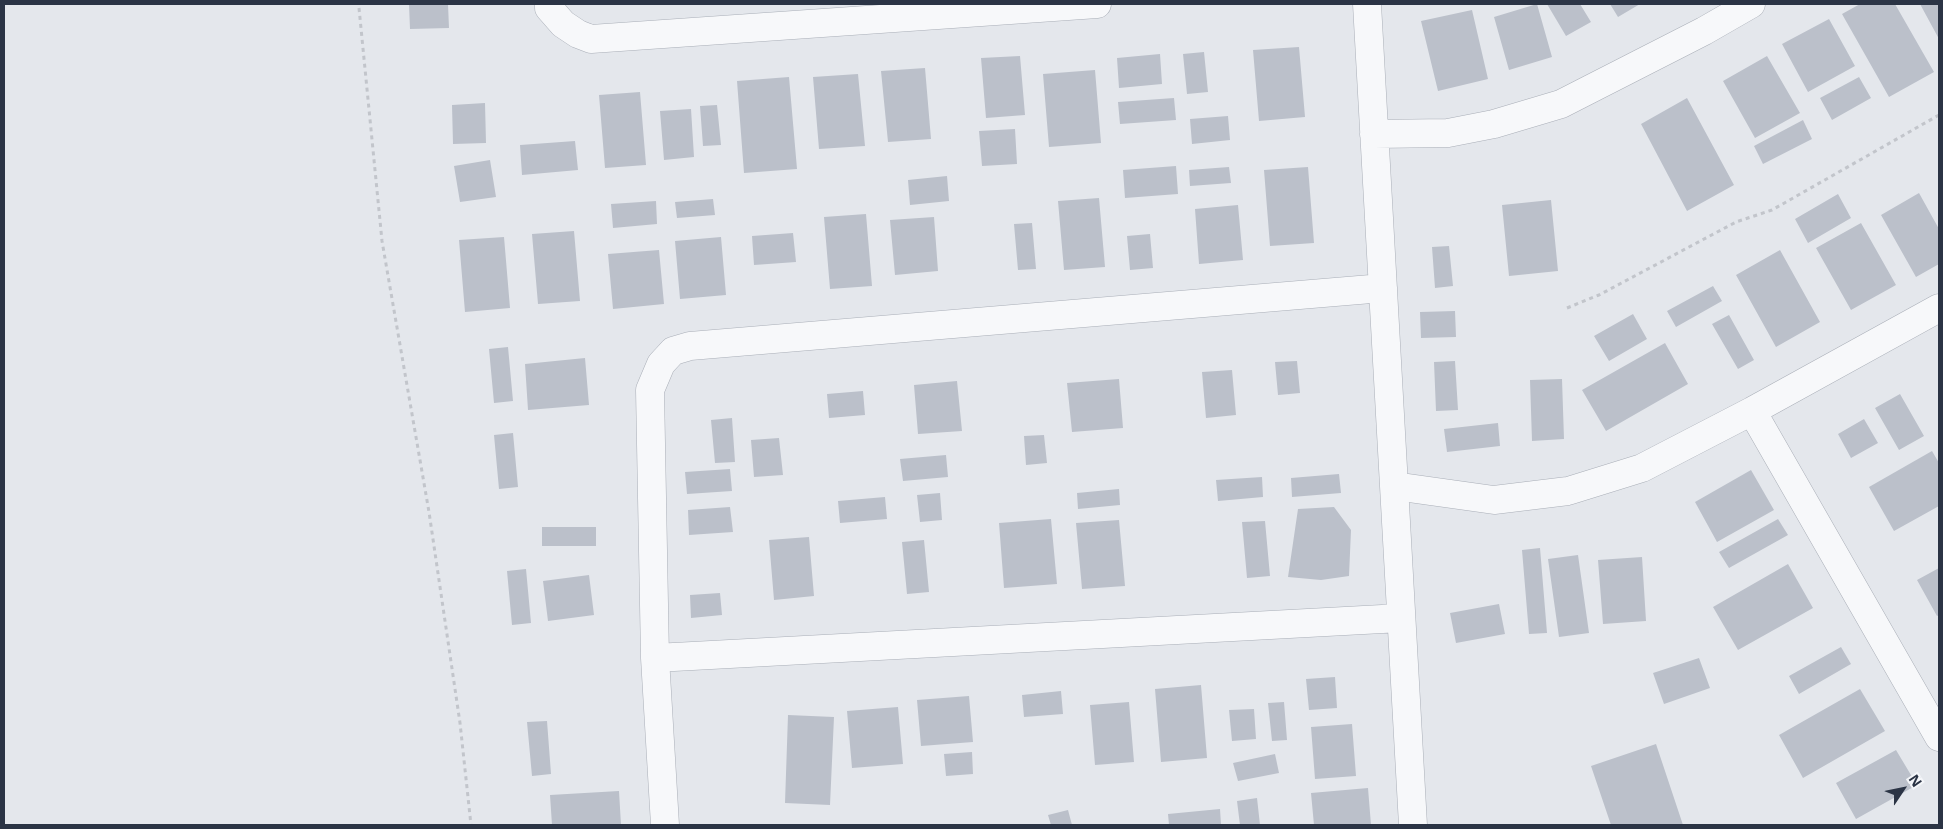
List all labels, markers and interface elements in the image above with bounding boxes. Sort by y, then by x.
north arrow [1878,764,1928,814]
text: N [1905,770,1927,790]

